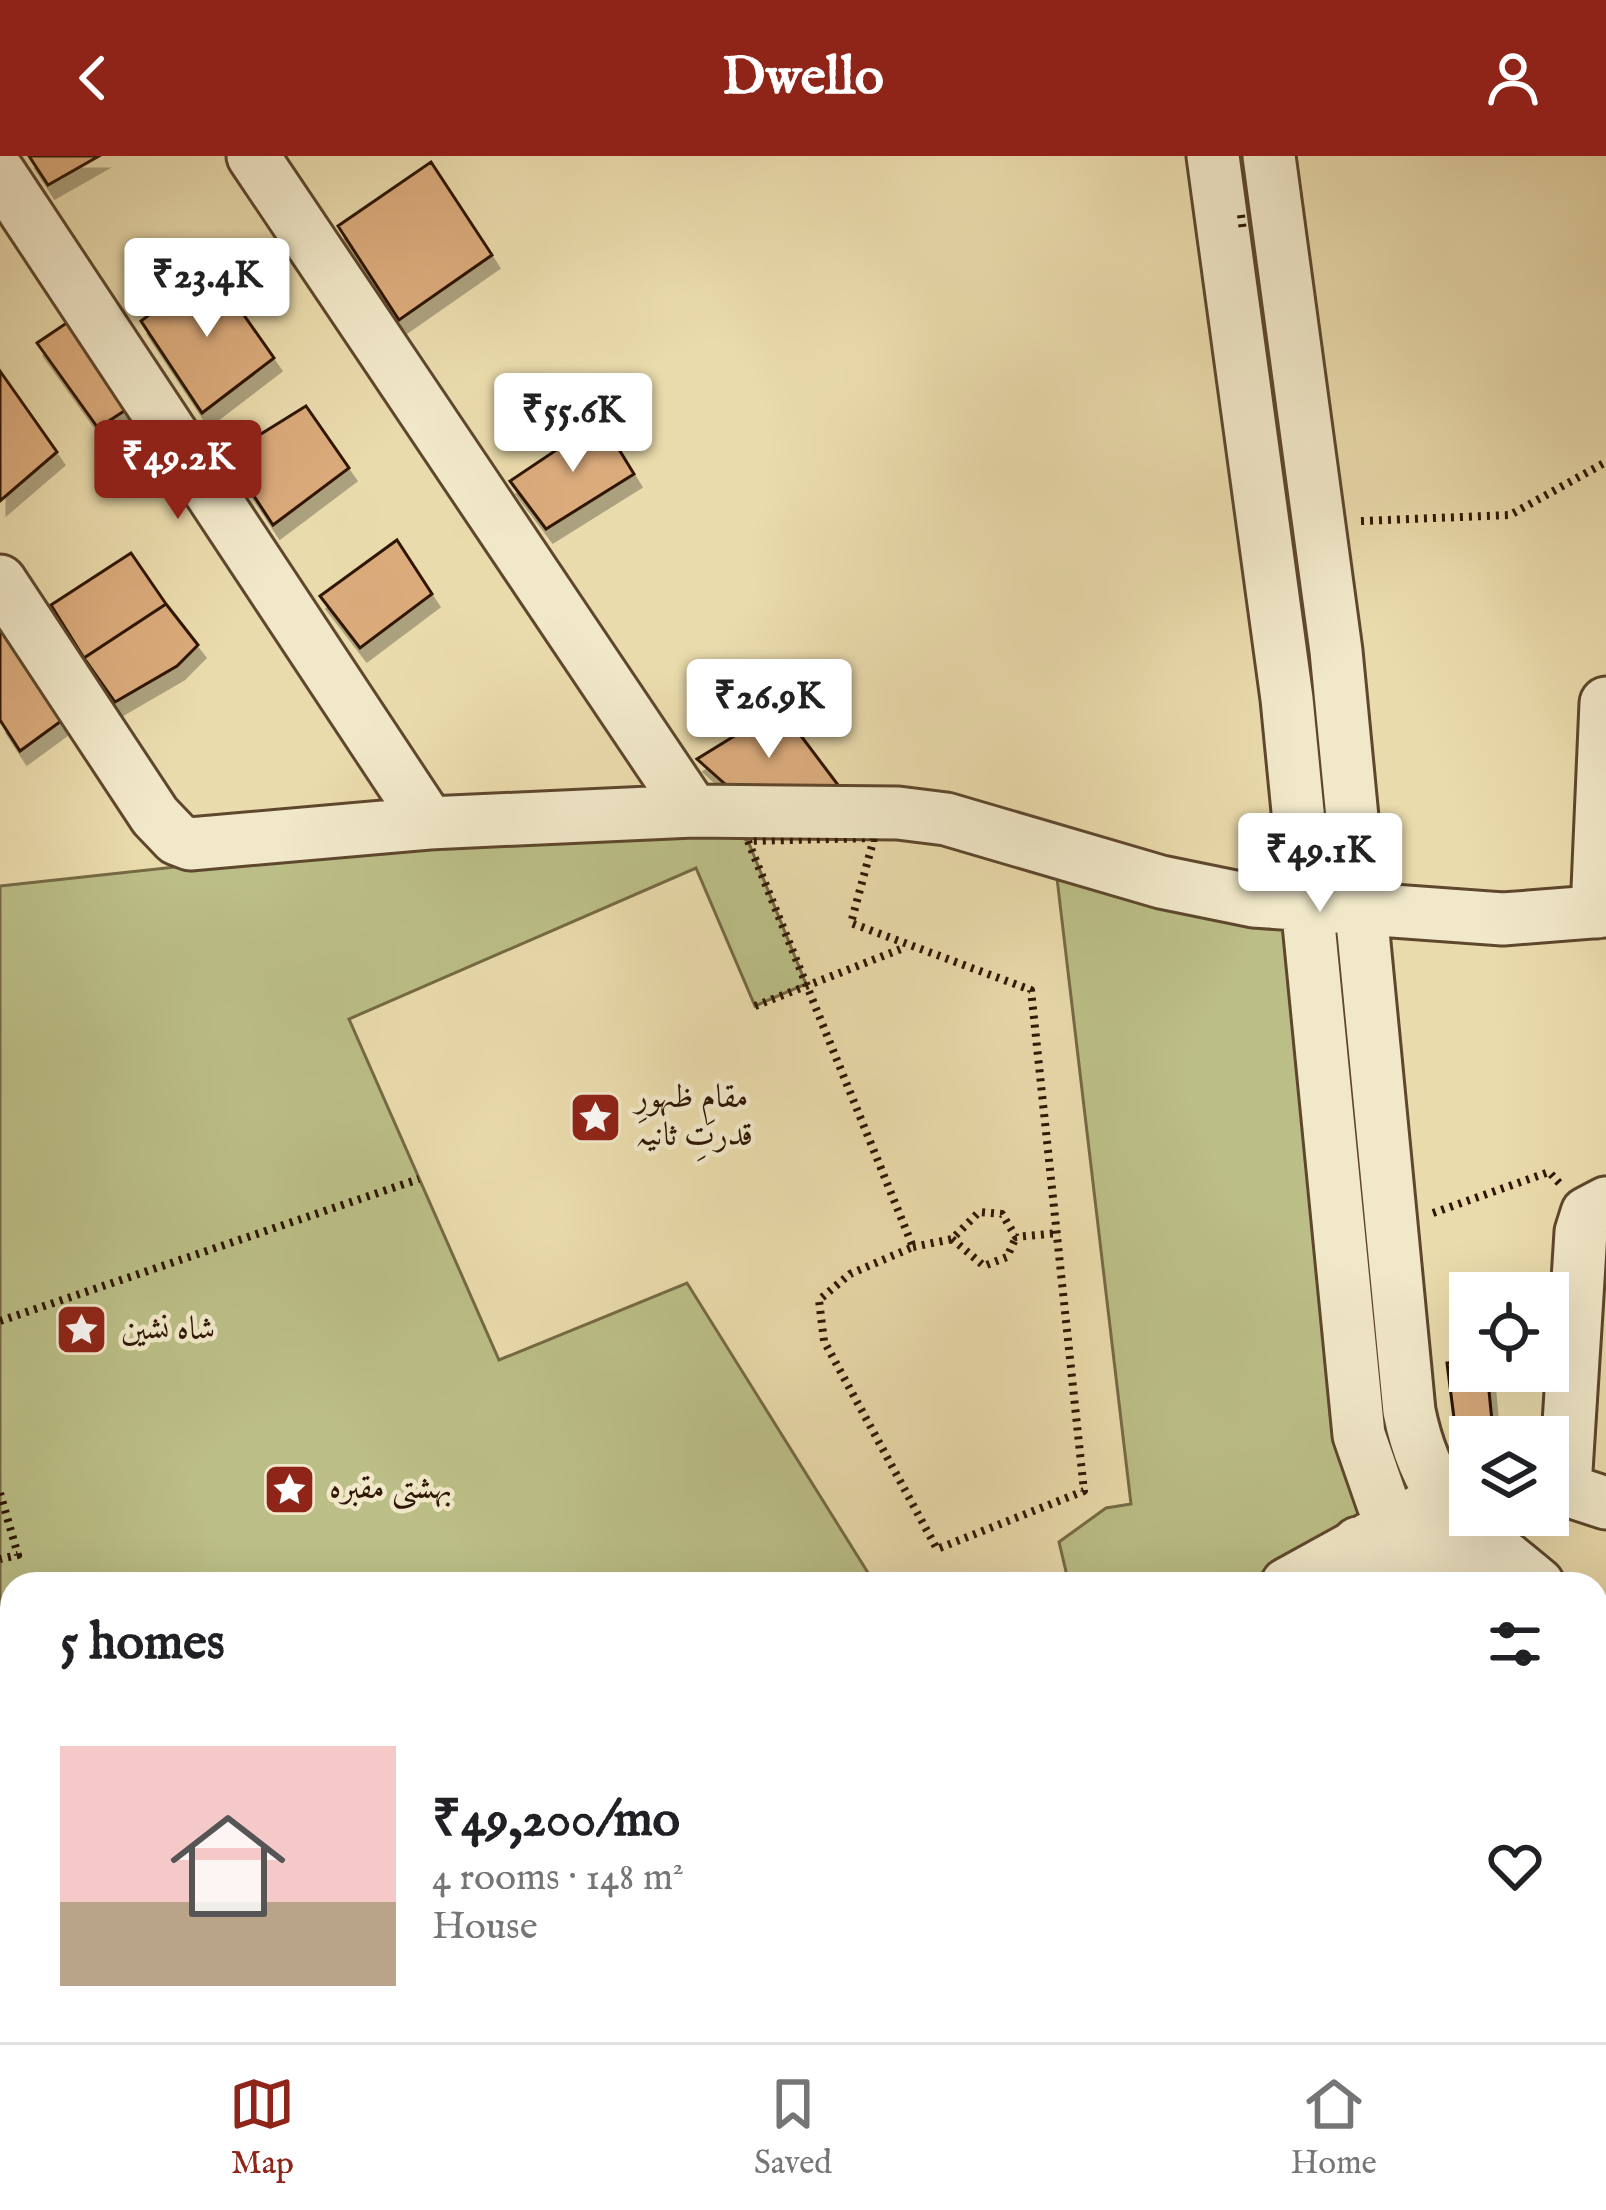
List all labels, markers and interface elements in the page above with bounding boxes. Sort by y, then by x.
text: Dwello [722,44,884,113]
icon: back [60,45,126,111]
icon: person [1480,45,1546,111]
pin: ₹23.4K [109,238,305,340]
text: ₹23.4K [151,252,263,301]
pin: ₹55.6K [475,373,671,475]
text: ₹55.6K [521,387,625,436]
pin: ₹49.2K [80,420,276,522]
text: ₹49.2K [121,434,235,483]
pin: ₹26.9K [671,659,867,761]
text: ₹26.9K [714,673,824,722]
pin: ₹49.1K [1222,813,1418,915]
text: ₹49.1K [1265,827,1375,876]
place label: مقامِ ظہورِ قدرتِ ثانیہ [632,1077,753,1162]
place icon: مقامِ ظہورِ قدرتِ ثانیہ [568,1089,624,1145]
map controls [1449,1272,1569,1536]
button: locate [1449,1272,1569,1392]
place icon: شاہ نشین [54,1302,110,1358]
place label: شاہ نشین [121,1309,215,1351]
button: layers [1449,1416,1569,1536]
place icon: بہشتی مقبرہ [262,1461,318,1517]
place label: بہشتی مقبرہ [329,1468,452,1510]
icon: filters [1482,1611,1548,1677]
text: 5 homes [60,1612,225,1677]
text: ₹49,200/mo [432,1789,680,1854]
icon: home [156,1794,300,1938]
icon: heart [1482,1833,1548,1899]
text: 4 rooms · 148 m² [432,1854,684,1903]
text: House [432,1903,538,1952]
tab: Map [229,2071,295,2185]
tab: Saved [754,2071,832,2185]
tab: Home [1291,2071,1377,2185]

